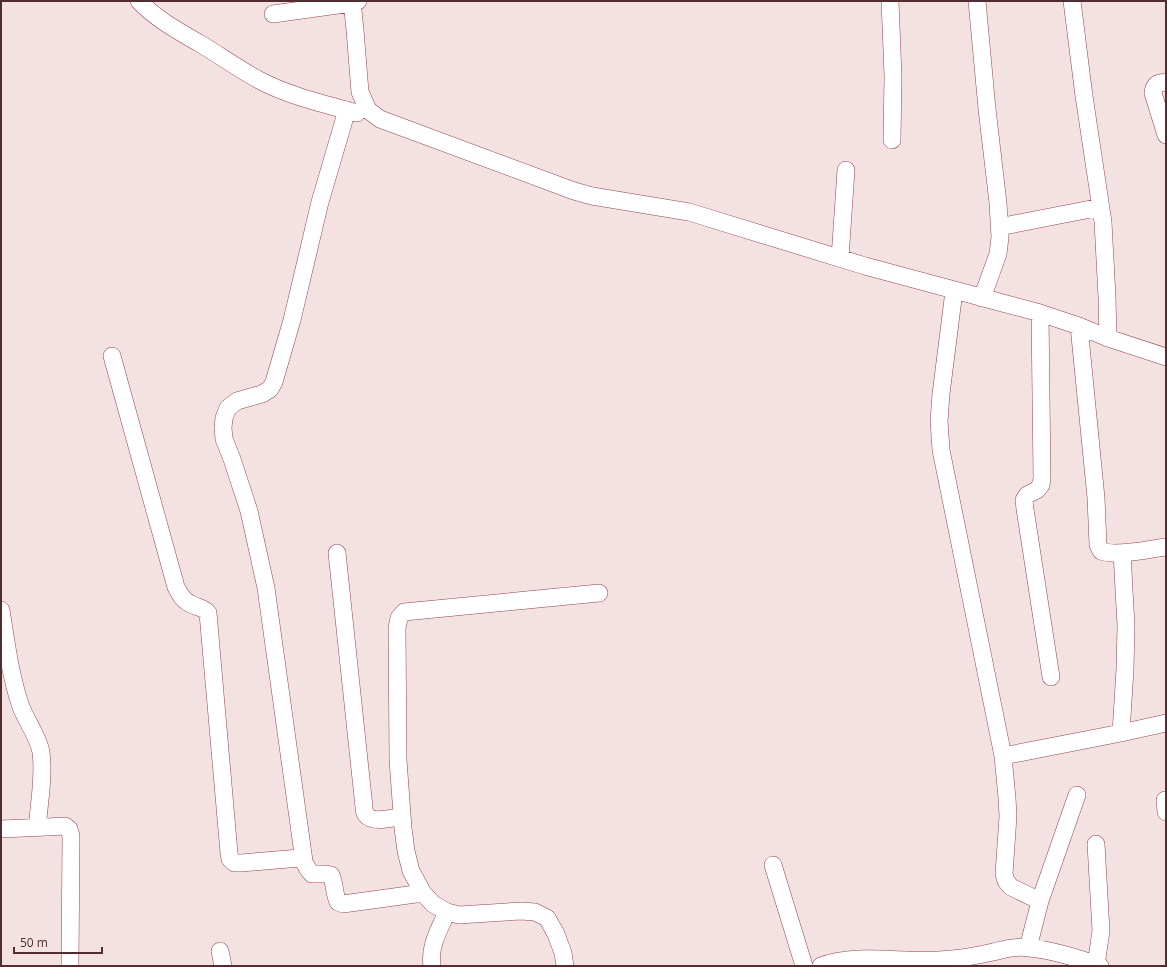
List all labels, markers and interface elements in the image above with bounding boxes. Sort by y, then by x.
scale bar [14,929,102,955]
text: 50 m [20,934,48,951]

